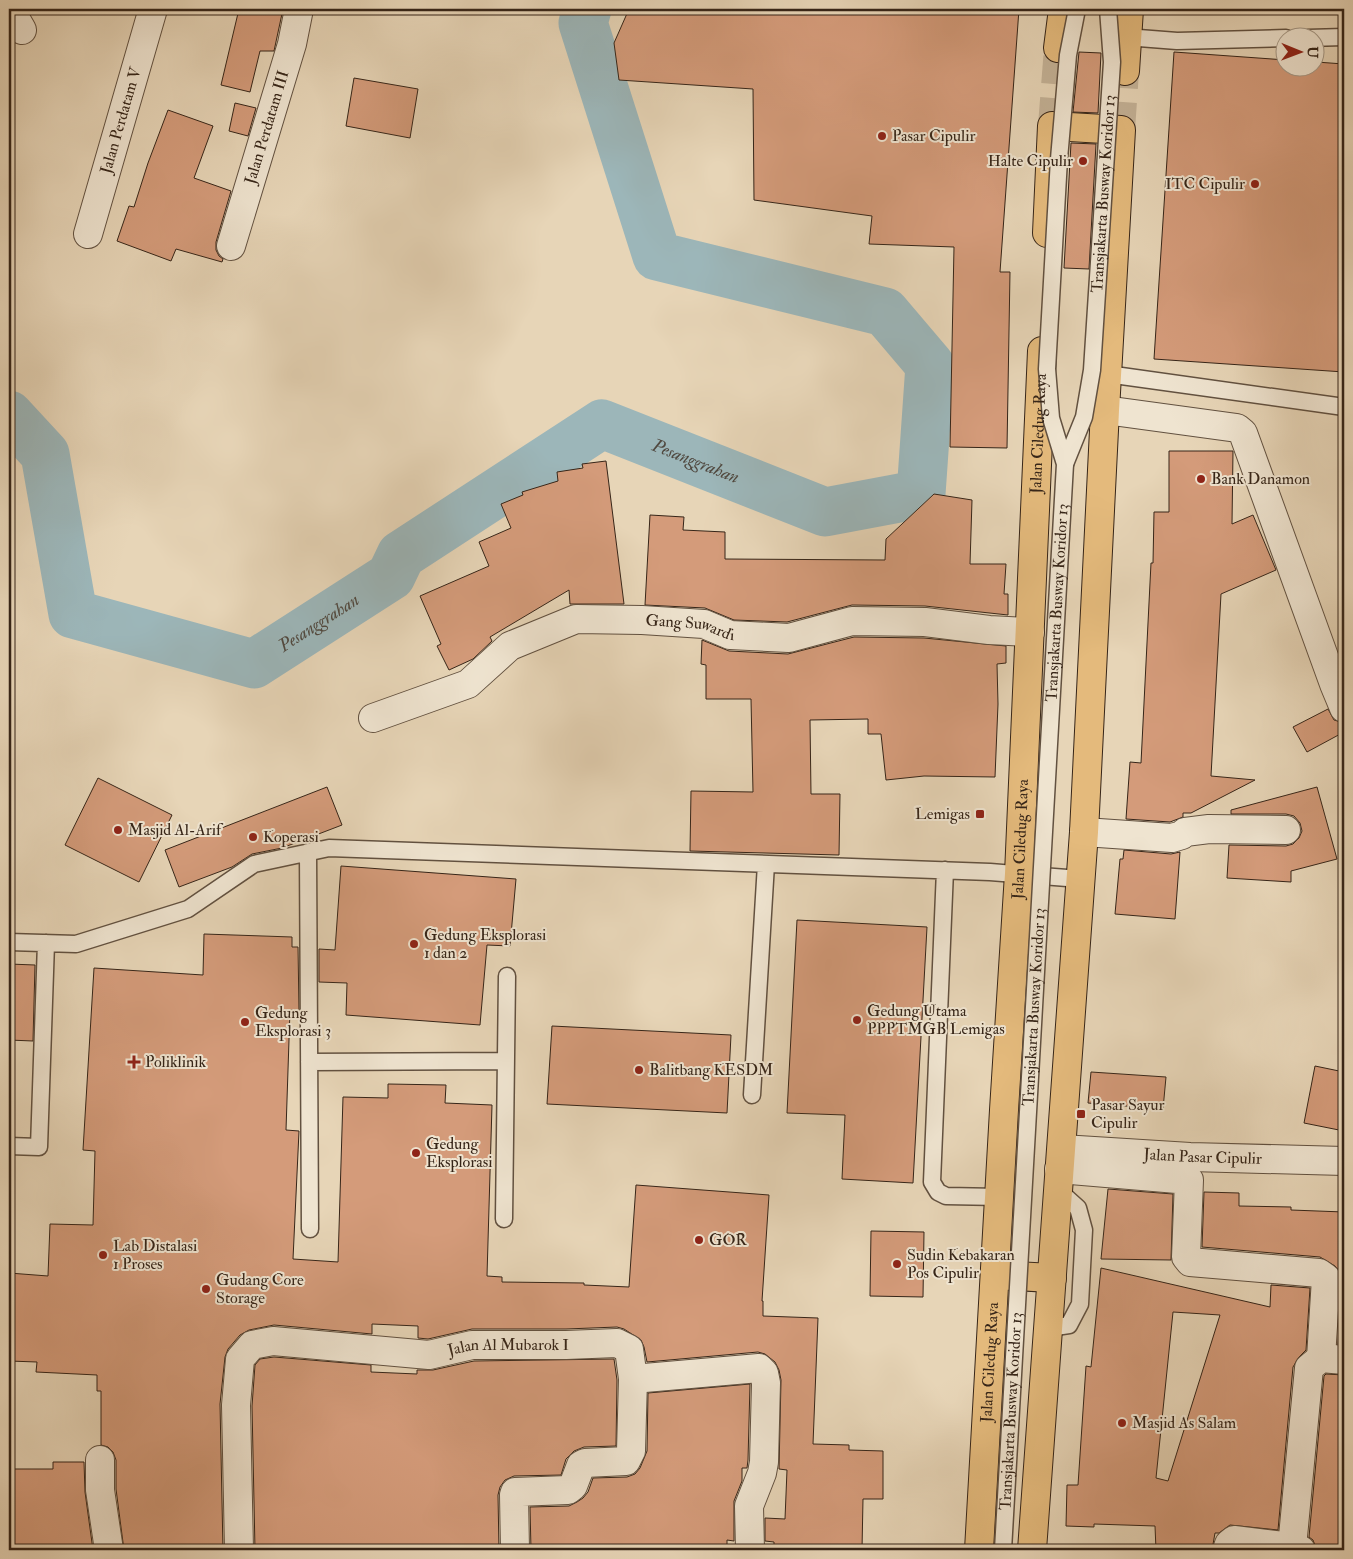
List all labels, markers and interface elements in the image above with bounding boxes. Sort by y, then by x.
north arrow [1276,28,1326,78]
text: U [1304,46,1321,58]
street label: Jalan Perdatam V [96,64,146,177]
street label: Jalan Perdatam III [240,68,293,188]
street label: Transjakarta Busway Koridor 13 [1087,94,1120,293]
place label: Pasar Cipulir [892,126,975,147]
marker: Pasar Cipulir [876,130,888,142]
place label: Halte Cipulir [988,151,1073,172]
marker: Halte Cipulir [1077,155,1089,167]
place label: ITC Cipulir [1165,174,1245,195]
marker: ITC Cipulir [1249,178,1261,190]
street label: Jalan Ciledug Raya [1026,373,1051,495]
water label: Pesanggrahan [648,433,743,489]
place label: Bank Danamon [1211,469,1310,489]
marker: Bank Danamon [1195,473,1207,485]
street label: Transjakarta Busway Koridor 13 [1041,503,1073,702]
water label: Pesanggrahan [273,588,363,658]
street label: Gang Suwardi [645,610,735,645]
street label: Jalan Ciledug Raya [1007,778,1033,901]
place label: Lemigas [915,804,970,824]
marker: Lemigas [974,808,986,820]
place label: Masjid Al-Arif [128,820,224,840]
marker: Masjid Al-Arif [112,824,124,836]
place label: Koperasi [263,827,319,848]
marker: Koperasi [247,831,259,843]
street label: Transjakarta Busway Koridor 13 [1018,907,1050,1107]
place label: Gedung Eksplorasi 1 dan 2 [424,925,546,963]
marker: Gedung Eksplorasi 1 dan 2 [408,938,420,950]
place label: Gedung Utama PPPTMGB Lemigas [867,1001,1005,1039]
place label: Gedung Eksplorasi 3 [255,1003,331,1042]
marker: Gedung Utama PPPTMGB Lemigas [851,1014,863,1026]
marker: Gedung Eksplorasi 3 [239,1016,251,1028]
place label: Poliklinik [145,1052,206,1072]
marker: Poliklinik [127,1055,141,1069]
place label: Balitbang KESDM [649,1060,773,1080]
marker: Balitbang KESDM [633,1064,645,1076]
place label: Pasar Sayur Cipulir [1091,1095,1165,1134]
marker: Pasar Sayur Cipulir [1075,1108,1087,1120]
place label: Gedung Eksplorasi [426,1134,493,1173]
street label: Jalan Pasar Cipulir [1142,1144,1262,1169]
marker: Gedung Eksplorasi [410,1147,422,1159]
place label: GOR [709,1230,747,1250]
marker: GOR [693,1234,705,1246]
place label: Lab Distalasi 1 Proses [113,1236,197,1274]
place label: Sudin Kebakaran Pos Cipulir [907,1245,1015,1284]
marker: Lab Distalasi 1 Proses [97,1249,109,1261]
marker: Sudin Kebakaran Pos Cipulir [891,1258,903,1270]
place label: Gudang Core Storage [216,1270,304,1308]
marker: Gudang Core Storage [200,1283,212,1295]
street label: Jalan Ciledug Raya [976,1301,1003,1424]
street label: Transjakarta Busway Koridor 13 [995,1312,1027,1511]
street label: Jalan Al Mubarok I [445,1335,569,1362]
place label: Masjid As Salam [1132,1413,1237,1433]
marker: Masjid As Salam [1116,1417,1128,1429]

